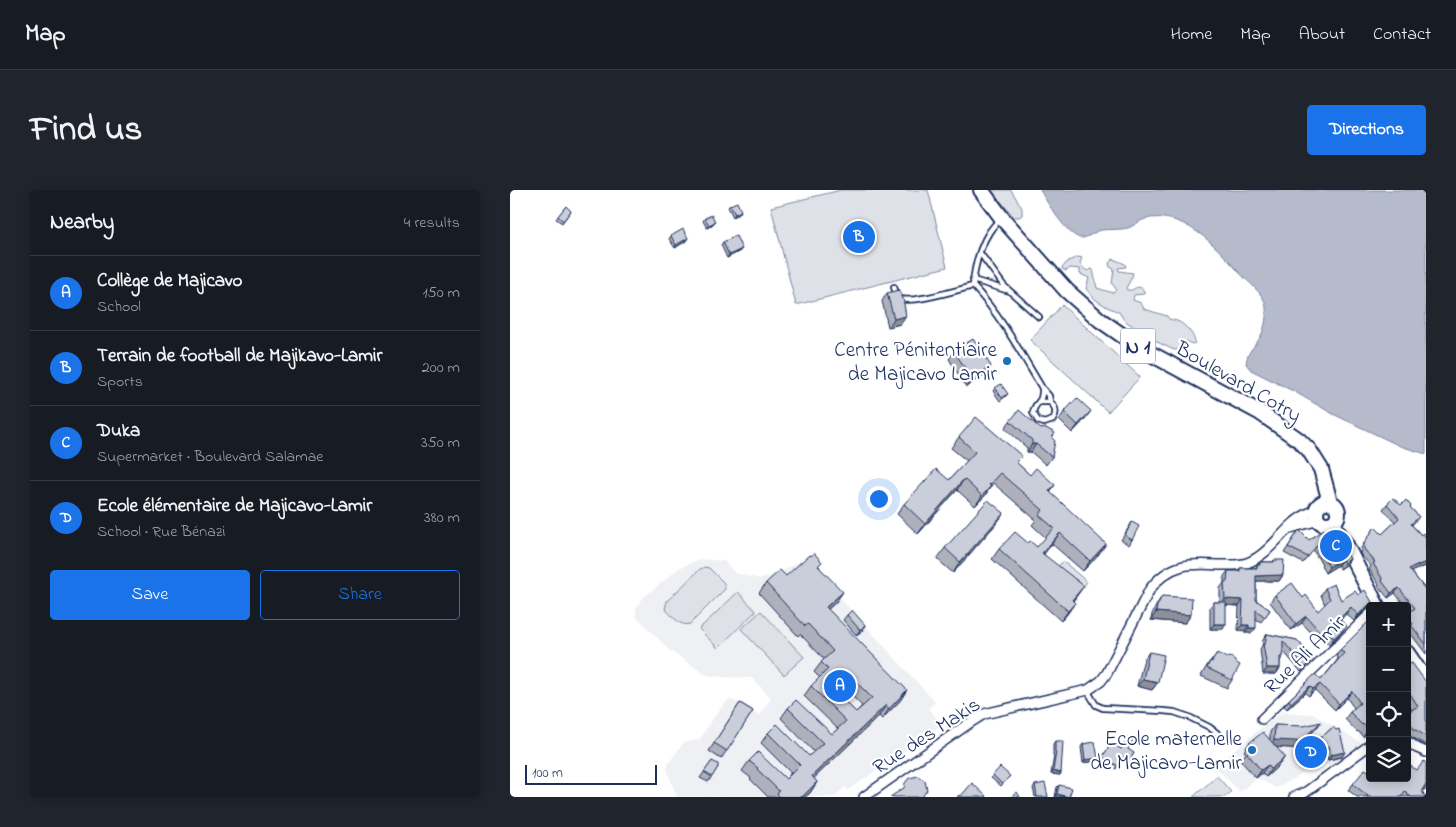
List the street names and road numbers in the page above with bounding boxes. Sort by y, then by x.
road number: N 1 [1120,328,1156,364]
street label: Boulevard Cotry [1168,334,1306,433]
street label: Rue Ali Amir [1258,608,1353,702]
street label: Rue des Makis [867,691,987,783]

